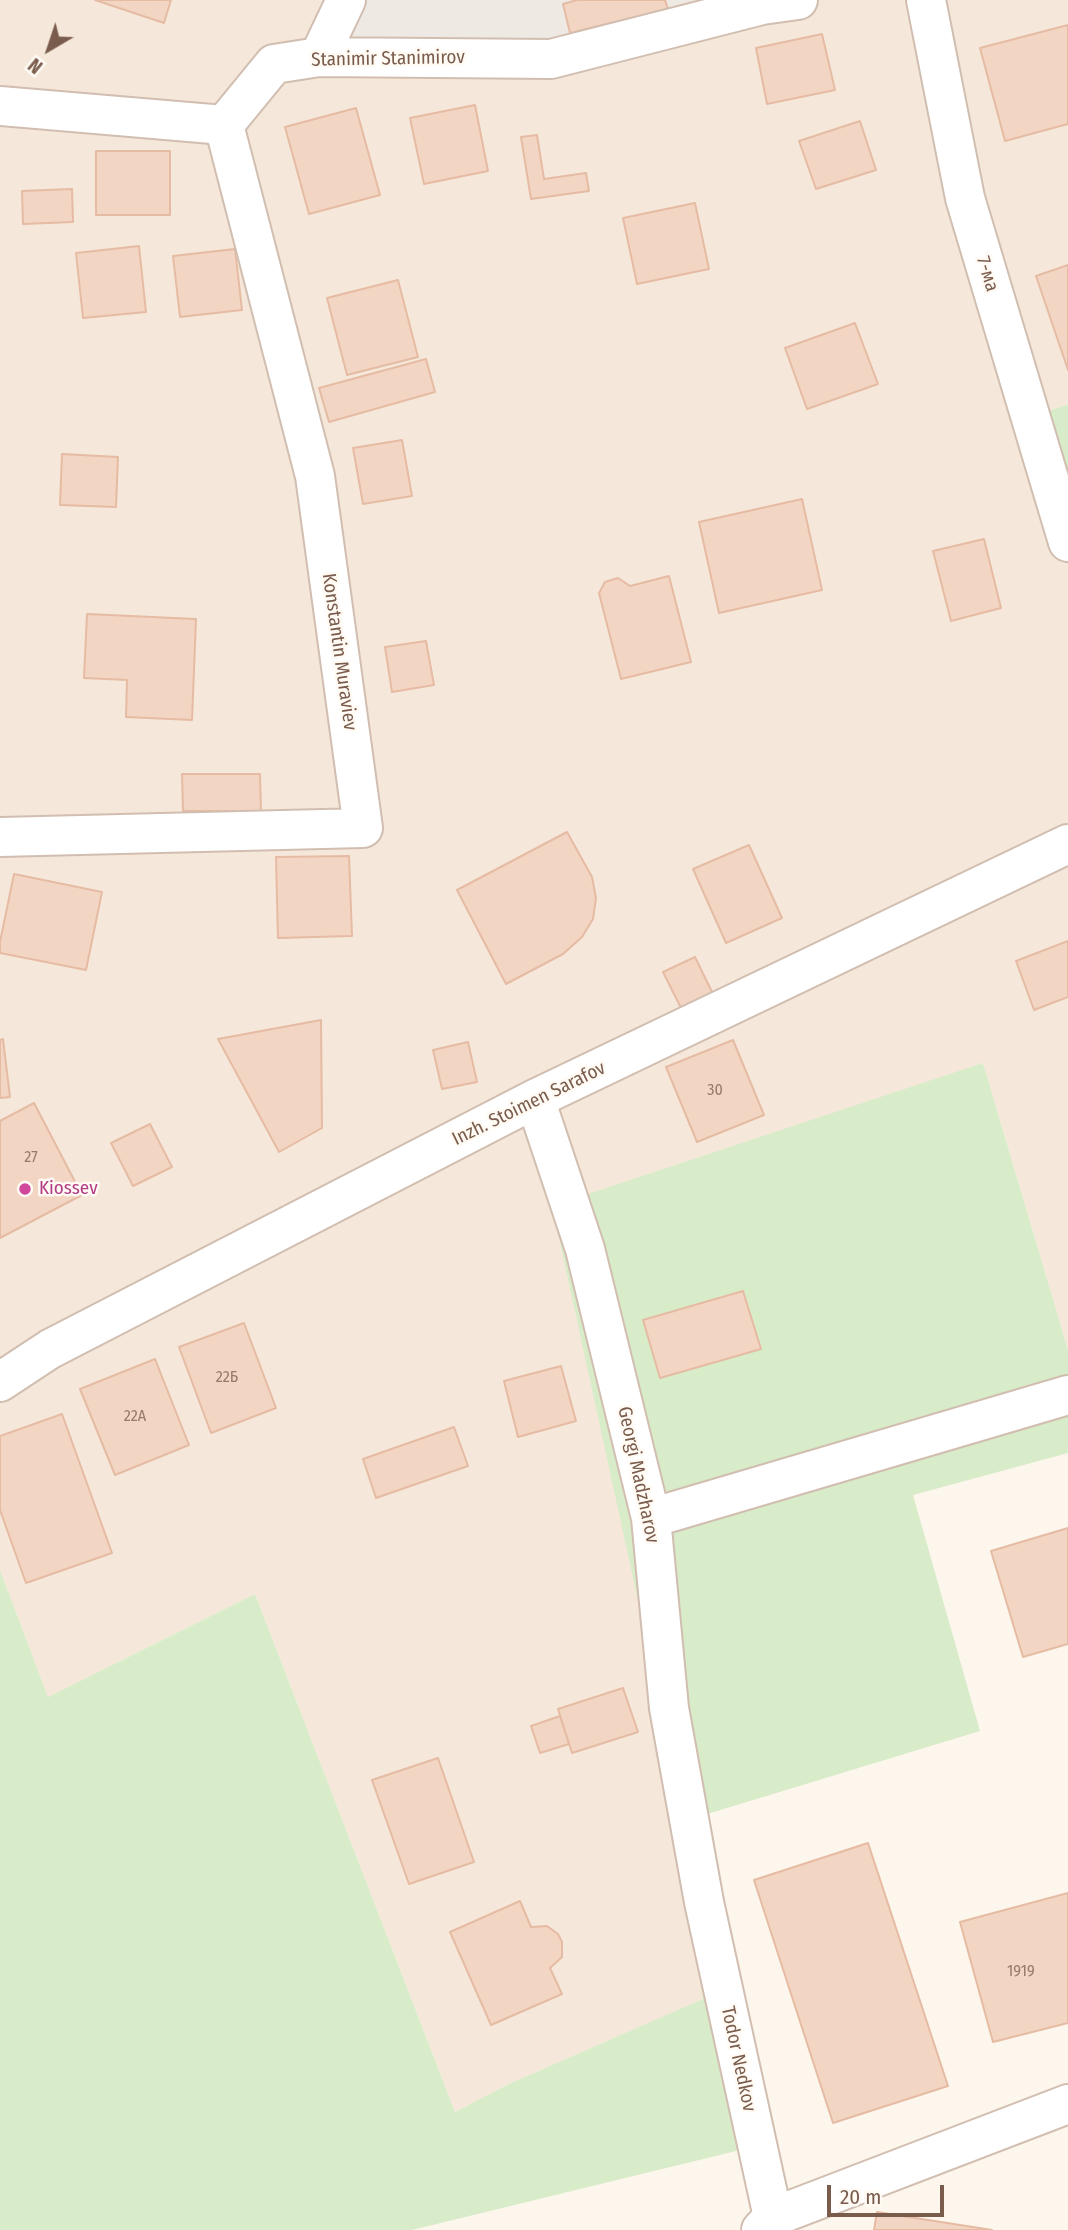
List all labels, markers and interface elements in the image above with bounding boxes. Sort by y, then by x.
north arrow [14,14,84,84]
street label: Stanimir Stanimirov [311,46,465,72]
text: N [24,53,47,78]
street label: 7-ма [971,254,1003,294]
street label: Konstantin Muraviev [317,572,361,732]
street label: Inzh. Stoimen Sarafov [449,1057,609,1151]
house number: 30 [707,1081,723,1101]
house number: 27 [24,1148,38,1168]
place label: Kiossev [39,1178,98,1200]
marker: Kiossev [17,1181,33,1197]
house number: 22Б [216,1368,238,1388]
street label: Georgi Madzharov [612,1405,664,1545]
house number: 22А [124,1407,146,1427]
house number: 1919 [1007,1962,1035,1982]
street label: Todor Nedkov [716,2004,760,2114]
scale bar [830,2170,947,2214]
text: 20 m [840,2184,881,2210]

